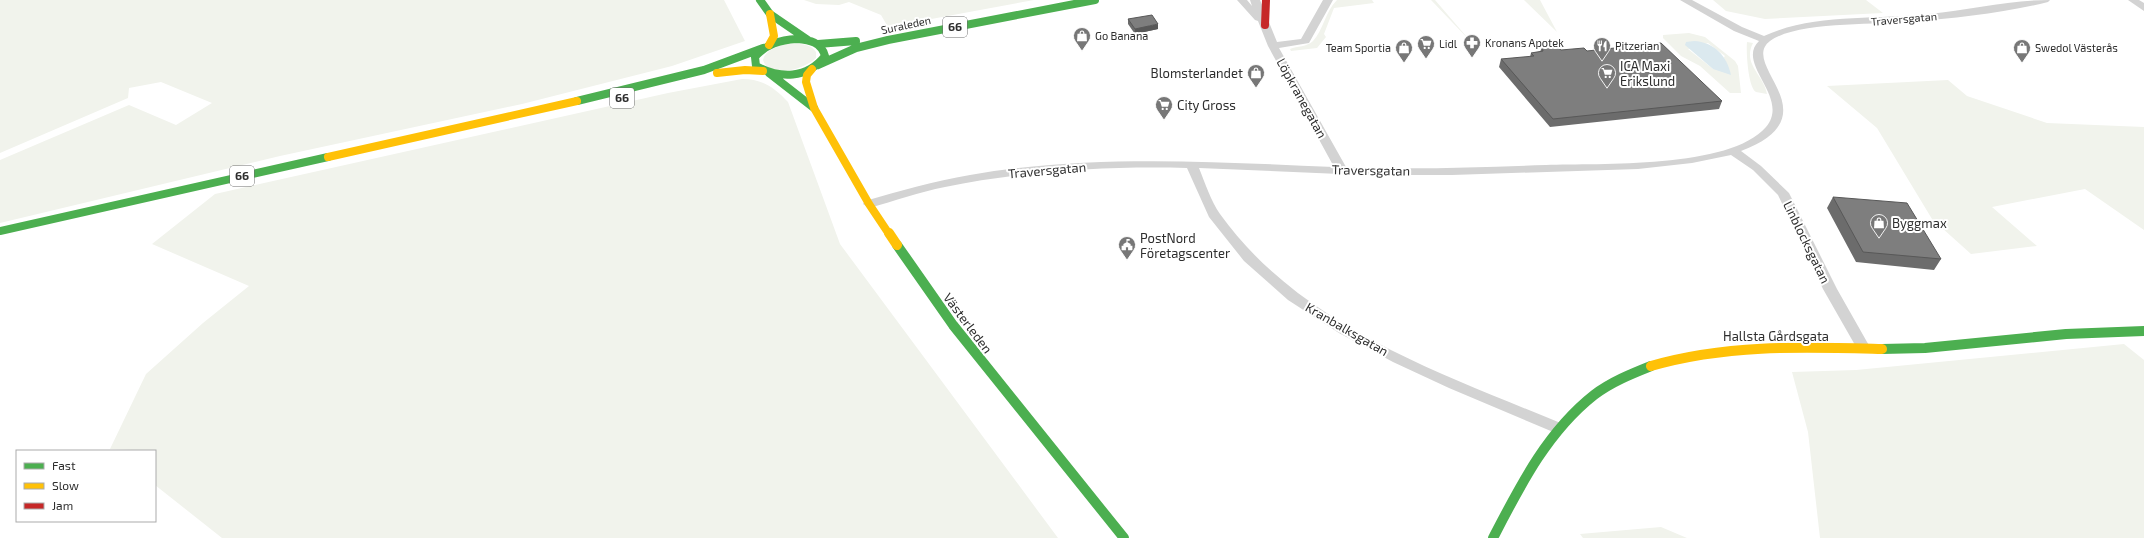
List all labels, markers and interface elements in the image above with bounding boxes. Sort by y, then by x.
street label: Traversgatan [1870,9,1938,28]
street label: Suraleden [880,13,932,36]
road number: 66 [943,17,967,37]
shop icon: Go Banana [1072,26,1092,51]
place label: Go Banana [1095,29,1148,42]
pharmacy icon: Kronans Apotek [1462,33,1482,58]
supermarket icon: Lidl [1416,34,1436,59]
place label: Kronans Apotek [1485,36,1564,49]
restaurant icon: Pitzerian [1592,36,1612,61]
place label: Lidl [1439,37,1458,50]
shop icon: Team Sportia [1394,38,1414,63]
shop icon: Swedol Västerås [2012,38,2032,63]
place label: Pitzerian [1615,39,1659,52]
place label: Team Sportia [1326,41,1391,54]
place label: Swedol Västerås [2035,41,2118,54]
street label: Löpkranegatan [1273,55,1331,141]
place label: ICA Maxi Erikslund [1620,58,1675,89]
shop icon: Blomsterlandet [1246,63,1266,88]
supermarket icon: ICA Maxi Erikslund [1597,63,1617,88]
place label: Blomsterlandet [1151,65,1243,81]
road number: 66 [610,88,634,108]
supermarket icon: City Gross [1154,95,1174,120]
place label: City Gross [1177,97,1236,113]
street label: Traversgatan [1007,159,1087,181]
street label: Traversgatan [1332,161,1410,179]
road number: 66 [230,166,254,186]
street label: Linblocksgatan [1780,198,1834,286]
shop icon: Byggmax [1869,213,1889,238]
place label: Byggmax [1892,215,1947,231]
place label: PostNord Företagscenter [1140,230,1230,261]
public building icon: PostNord Företagscenter [1117,235,1137,260]
street label: Västerleden [940,290,996,356]
street label: Kranbalksgatan [1303,299,1391,359]
street label: Hallsta Gårdsgata [1723,328,1829,344]
legend [16,450,156,522]
text: Fast [52,458,76,472]
text: Slow [52,478,79,492]
text: Jam [52,498,73,512]

